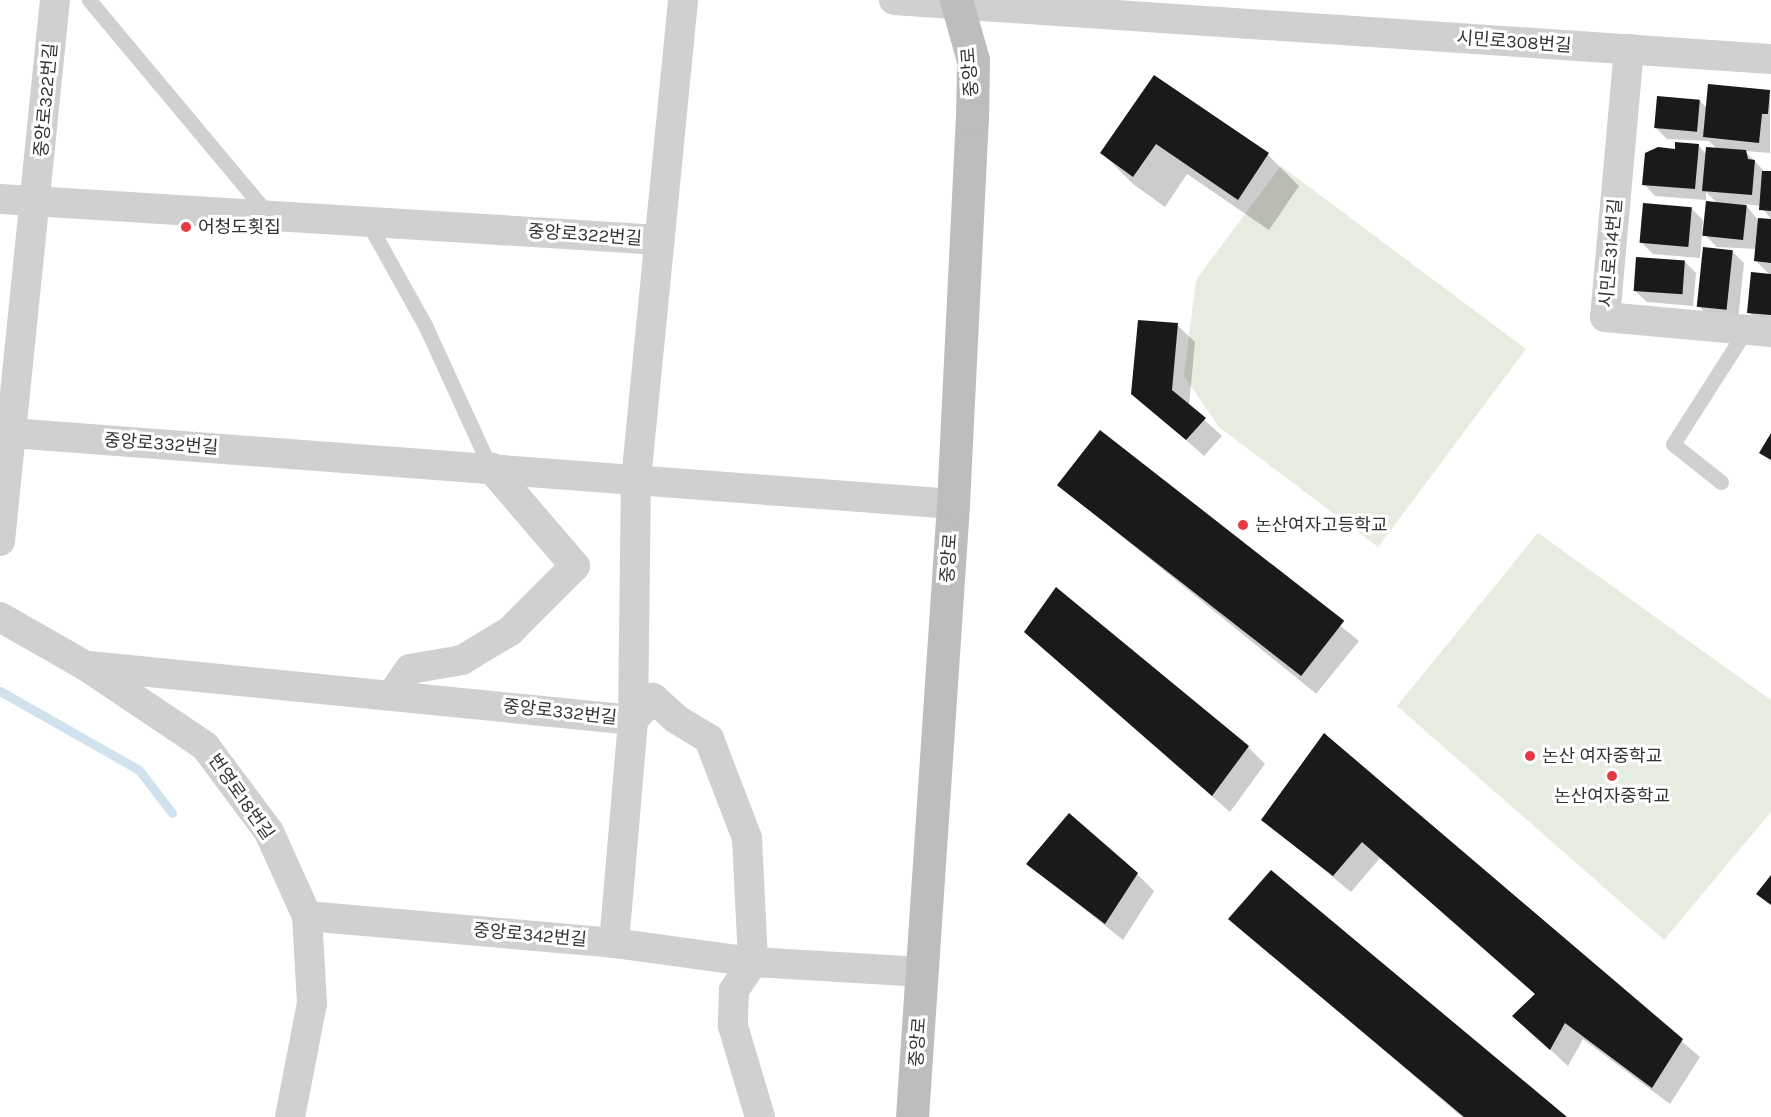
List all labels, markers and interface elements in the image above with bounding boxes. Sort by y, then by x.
street label: 시민로308번길 [1456,27,1572,57]
street label: 중앙로322번길 [30,42,62,158]
street label: 중앙로 [957,46,983,98]
street label: 시민로314번길 [1595,198,1627,308]
place label: 어청도횟집 [198,216,281,238]
marker: 어청도횟집 [179,220,193,234]
street label: 중앙로322번길 [527,220,643,250]
street label: 중앙로332번길 [103,429,219,459]
place label: 논산여자고등학교 [1255,514,1387,536]
marker: 논산여자고등학교 [1236,518,1250,532]
street label: 중앙로 [936,532,962,584]
street label: 중앙로332번길 [502,695,618,729]
place label: 논산 여자중학교 [1542,745,1662,767]
marker: 논산 여자중학교 [1523,749,1537,763]
street label: 번영로18번길 [204,750,278,844]
marker: 논산여자중학교 [1605,769,1619,783]
place label: 논산여자중학교 [1554,785,1670,807]
street label: 중앙로342번길 [472,919,588,951]
street label: 중앙로 [905,1016,931,1068]

